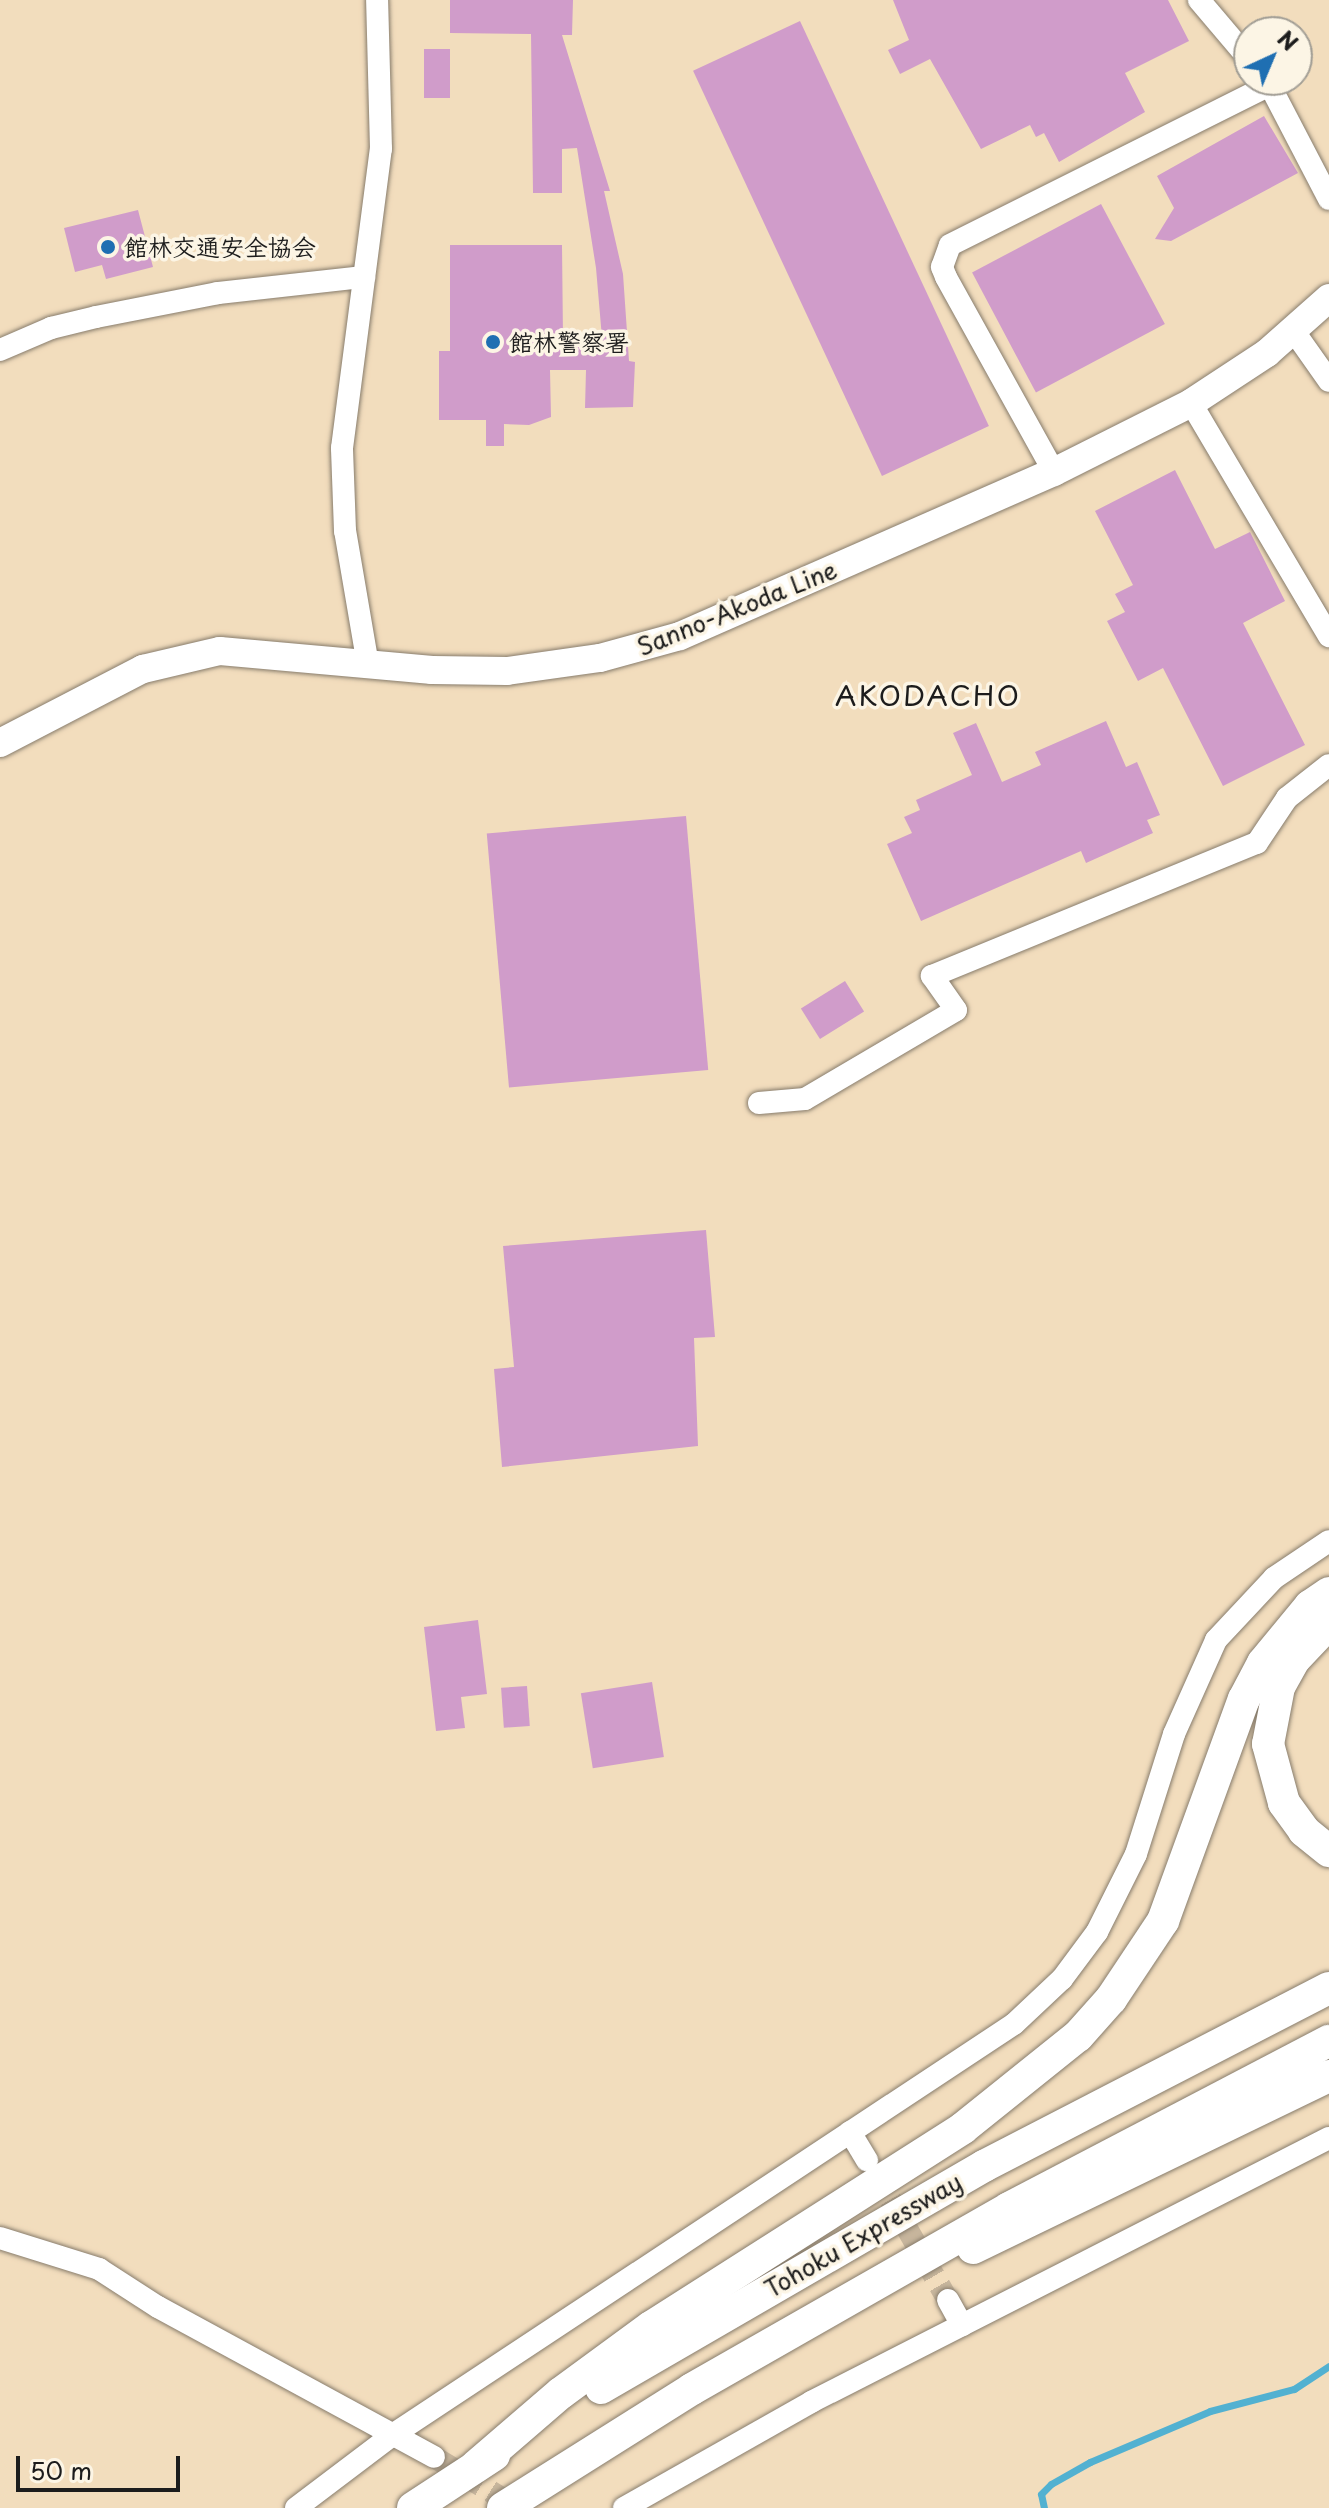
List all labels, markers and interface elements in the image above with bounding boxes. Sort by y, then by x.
north arrow [1233,16,1313,96]
text: N [1271,22,1306,58]
place label: 館林交通安全協会 [124,233,316,261]
marker: 館林交通安全協会 [99,238,117,256]
place label: 館林警察署 [509,328,629,356]
marker: 館林警察署 [484,333,502,351]
street label: Sanno-Akoda Line [633,555,841,661]
district label: AKODACHO [834,678,1022,712]
street label: Tohoku Expressway [758,2166,968,2304]
scale bar [20,2440,184,2490]
text: 50 m [30,2452,92,2488]

